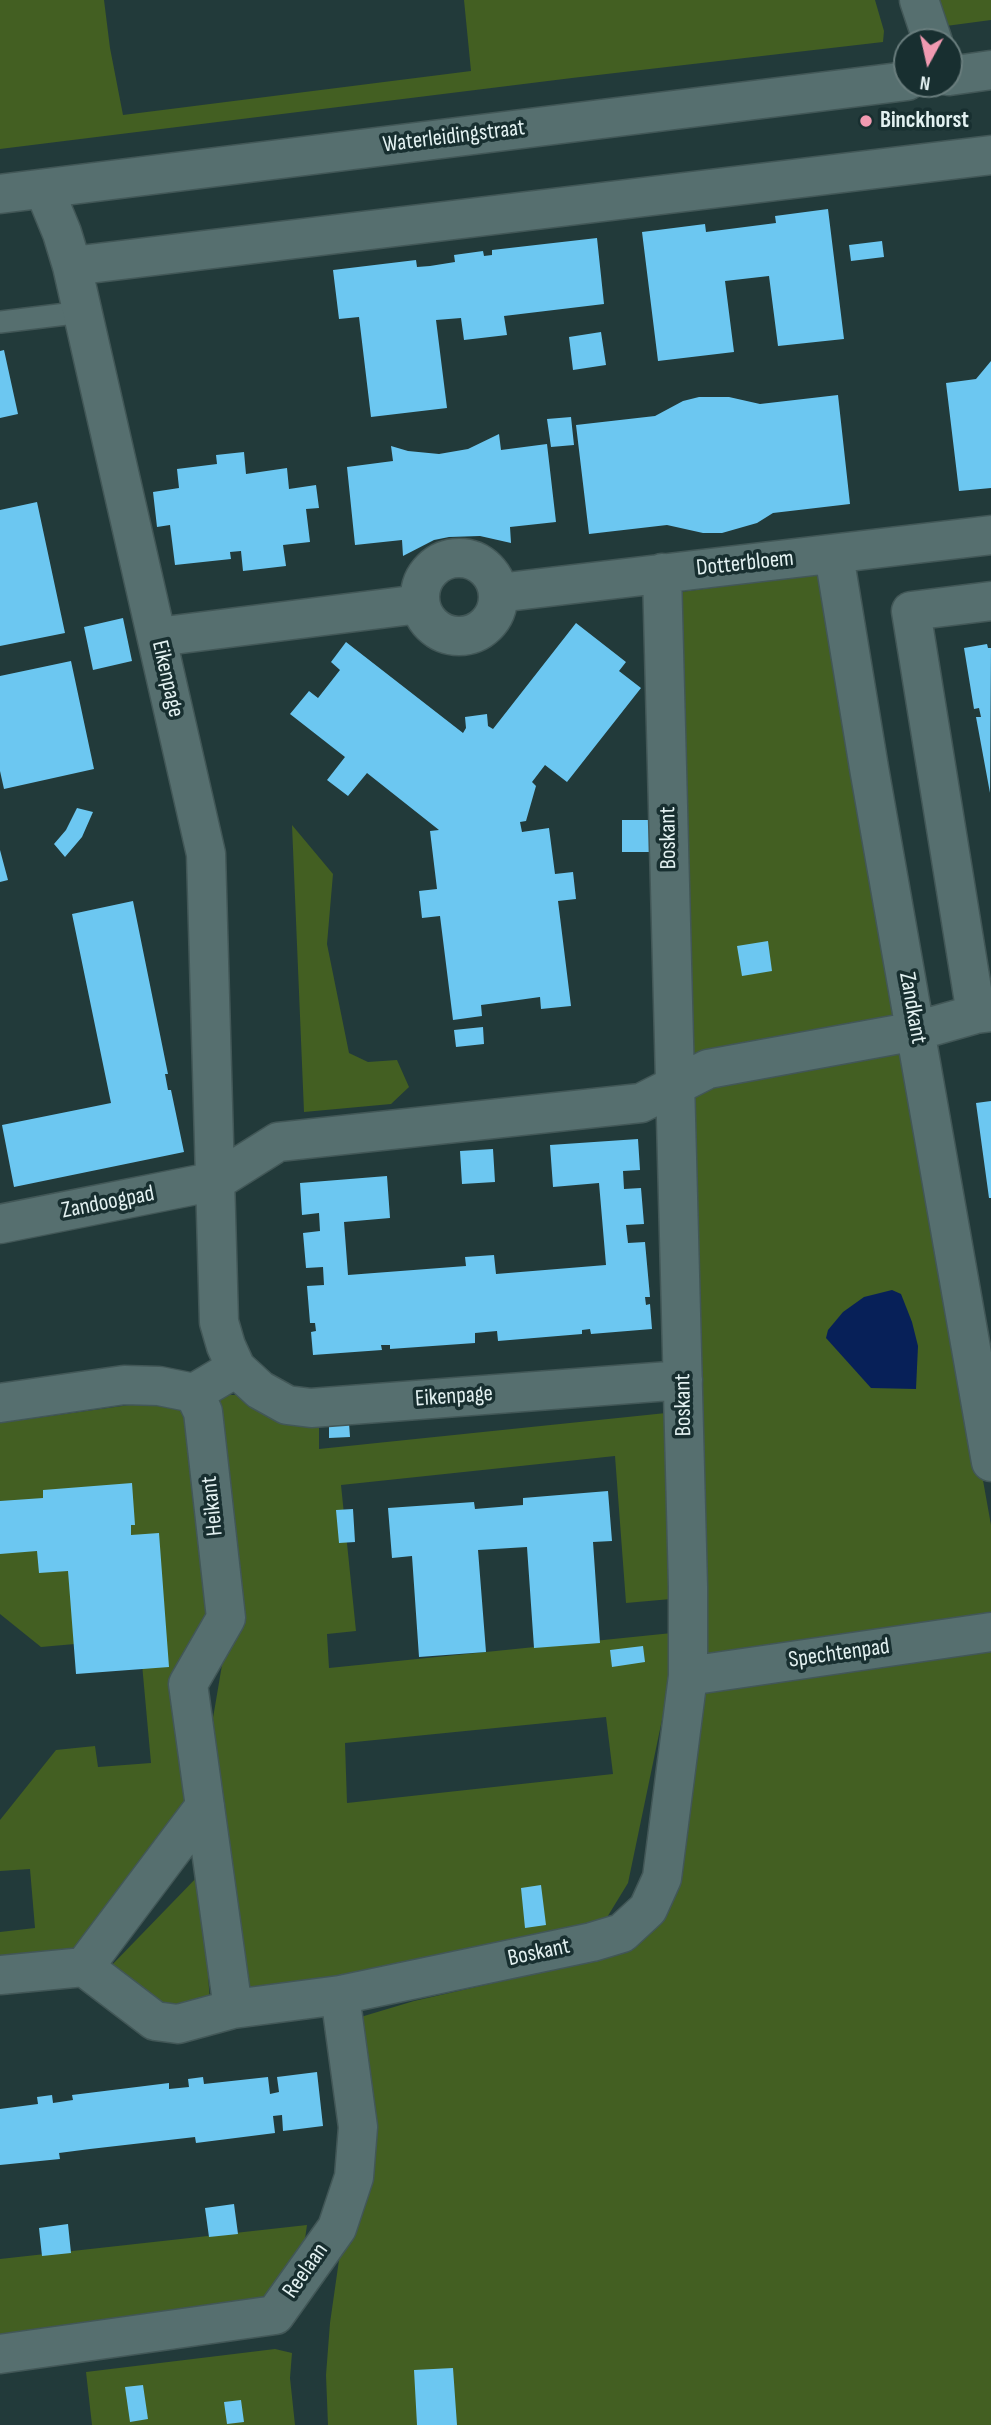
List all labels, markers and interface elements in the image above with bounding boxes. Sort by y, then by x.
north arrow [893,28,963,98]
text: N [919,70,932,94]
place label: Binckhorst [880,107,969,135]
marker: Binckhorst [858,113,874,129]
street label: Waterleidingstraat [381,115,527,159]
street label: Dotterbloem [695,545,795,583]
street label: Eikenpage [145,638,189,720]
street label: Boskant [655,806,683,870]
street label: Zandkant [892,970,932,1046]
street label: Zandoogpad [59,1181,157,1225]
street label: Boskant [670,1373,698,1437]
street label: Eikenpage [414,1381,494,1413]
street label: Heikant [196,1475,230,1537]
street label: Spechtenpad [787,1633,891,1675]
street label: Boskant [505,1933,573,1973]
street label: Reelaan [277,2238,335,2304]

